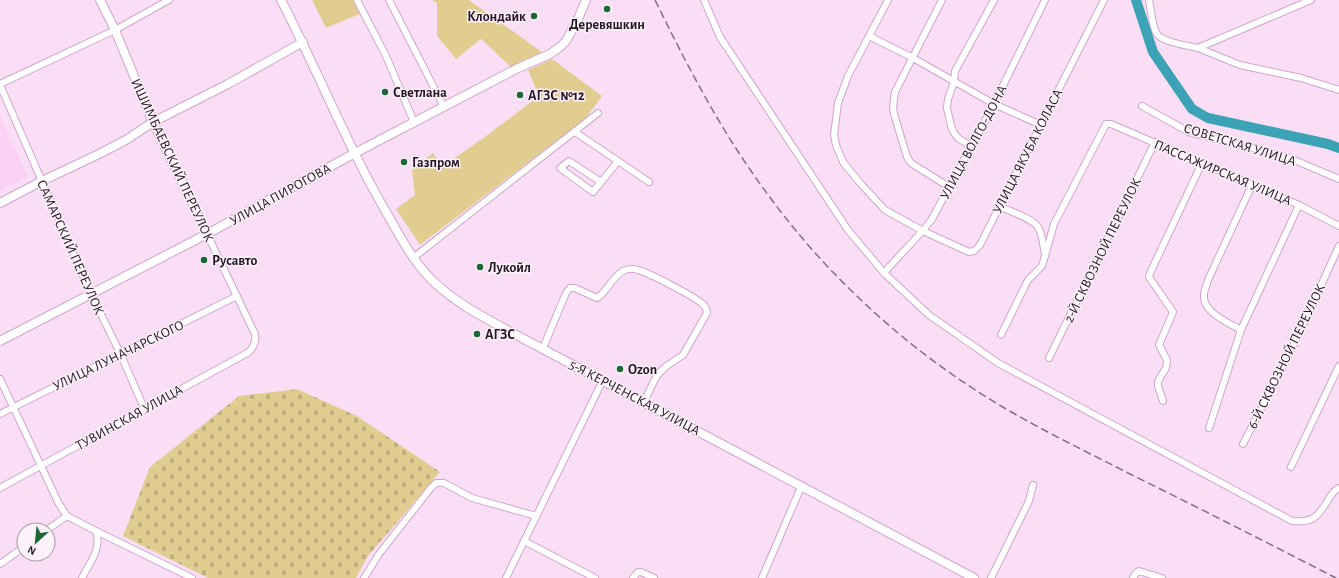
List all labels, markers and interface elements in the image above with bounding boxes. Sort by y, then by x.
marker: Деревяшкин [602,4,612,14]
place label: Клондайк [467,10,526,24]
marker: Клондайк [529,11,539,21]
place label: Деревяшкин [569,18,645,32]
street label: ИШИМБАЕВСКИЙ ПЕРЕУЛОК [128,76,217,244]
street label: УЛИЦА ВОЛГО-ДОНА [938,83,1010,202]
place label: Светлана [393,86,447,100]
marker: Светлана [380,87,390,97]
street label: УЛИЦА ЯКУБА КОЛАСА [990,87,1065,216]
place label: АГЗС №12 [528,89,585,103]
marker: АГЗС №12 [515,90,525,100]
street label: СОВЕТСКАЯ УЛИЦА [1182,121,1297,169]
street label: ПАССАЖИРСКАЯ УЛИЦА [1152,138,1293,208]
place label: Газпром [412,156,460,170]
marker: Газпром [399,157,409,167]
street label: УЛИЦА ПИРОГОВА [228,161,333,228]
street label: 2-Й СКВОЗНОЙ ПЕРЕУЛОК [1061,176,1144,325]
street label: САМАРСКИЙ ПЕРЕУЛОК [34,177,107,317]
place label: Русавто [212,254,257,268]
marker: Русавто [199,255,209,265]
place label: Лукойл [488,261,531,275]
marker: Лукойл [475,262,485,272]
street label: 6-Й СКВОЗНОЙ ПЕРЕУЛОК [1245,281,1328,431]
street label: УЛИЦА ЛУНАЧАРСКОГО [51,318,186,394]
place label: АГЗС [485,328,515,342]
marker: АГЗС [472,329,482,339]
street label: 5-Я КЕРЧЕНСКАЯ УЛИЦА [567,357,702,438]
place label: Ozon [628,363,657,377]
marker: Ozon [615,364,625,374]
street label: ТУВИНСКАЯ УЛИЦА [74,383,185,453]
north arrow [16,522,56,562]
text: N [26,544,38,557]

